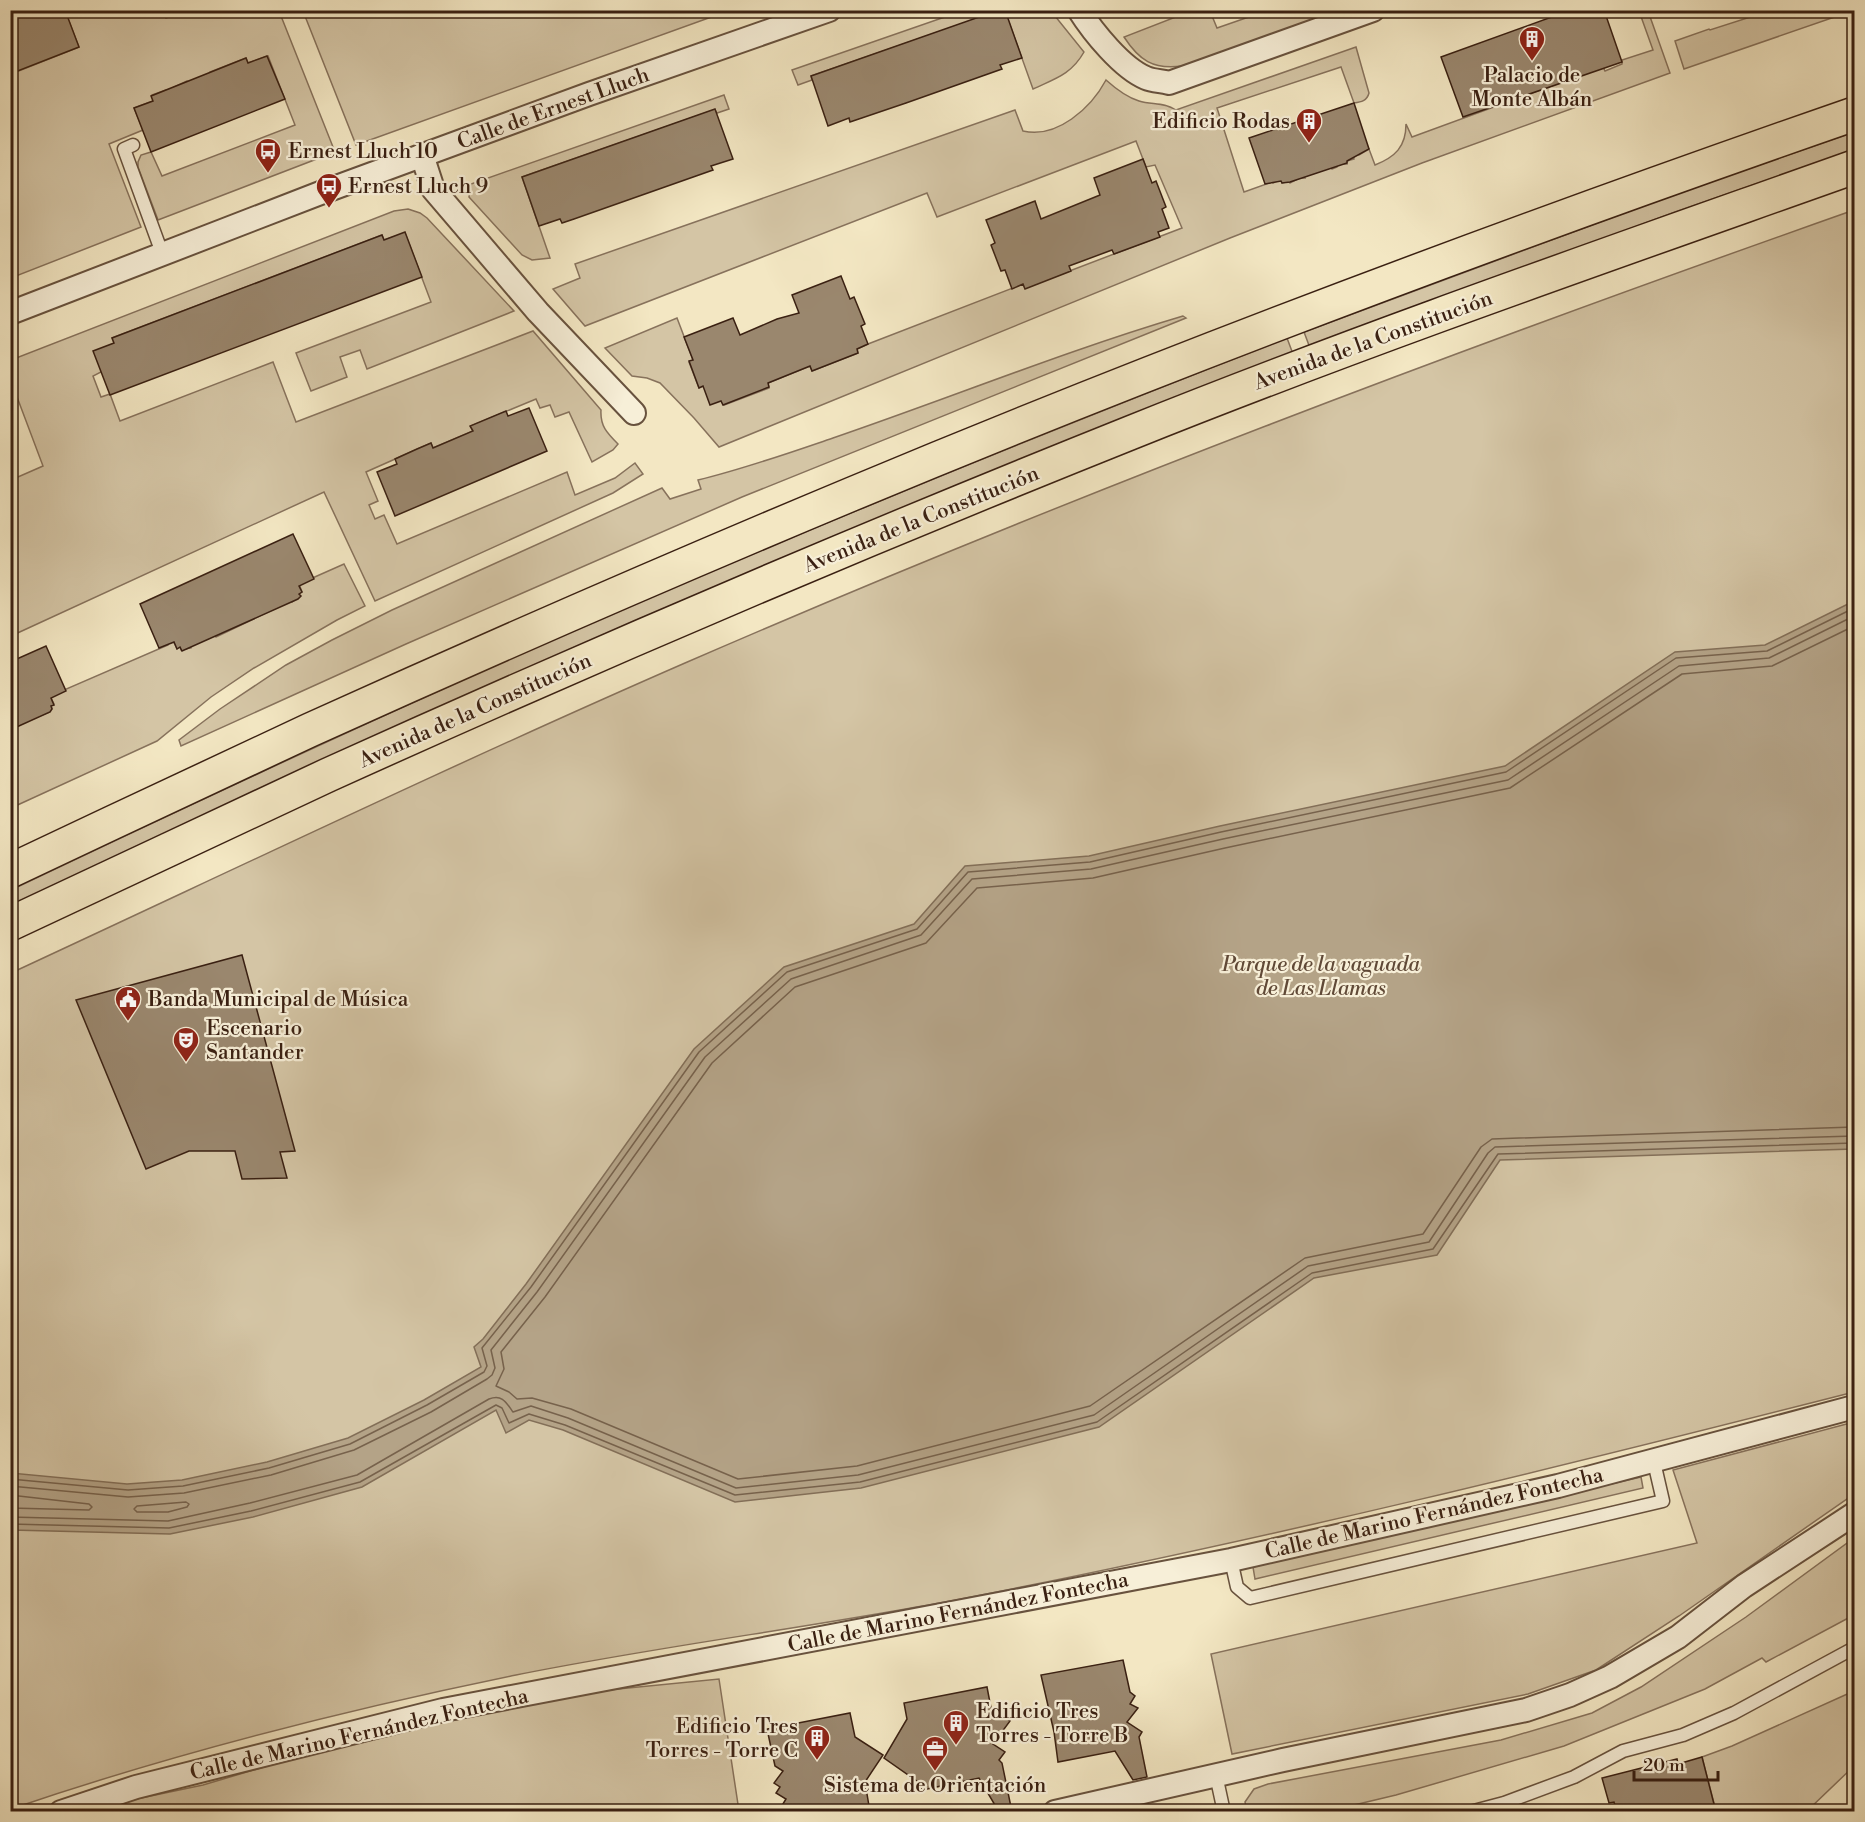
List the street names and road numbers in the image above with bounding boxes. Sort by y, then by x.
street label: Calle de Ernest Lluch [454,62,653,156]
street label: Avenida de la Constitución [1250,285,1497,397]
street label: Avenida de la Constitución [799,461,1043,580]
street label: Avenida de la Constitución [354,648,596,774]
street label: Calle de Marino Fernández Fontecha [1262,1462,1606,1566]
street label: Calle de Marino Fernández Fontecha [786,1567,1131,1659]
street label: Calle de Marino Fernández Fontecha [187,1683,531,1787]

